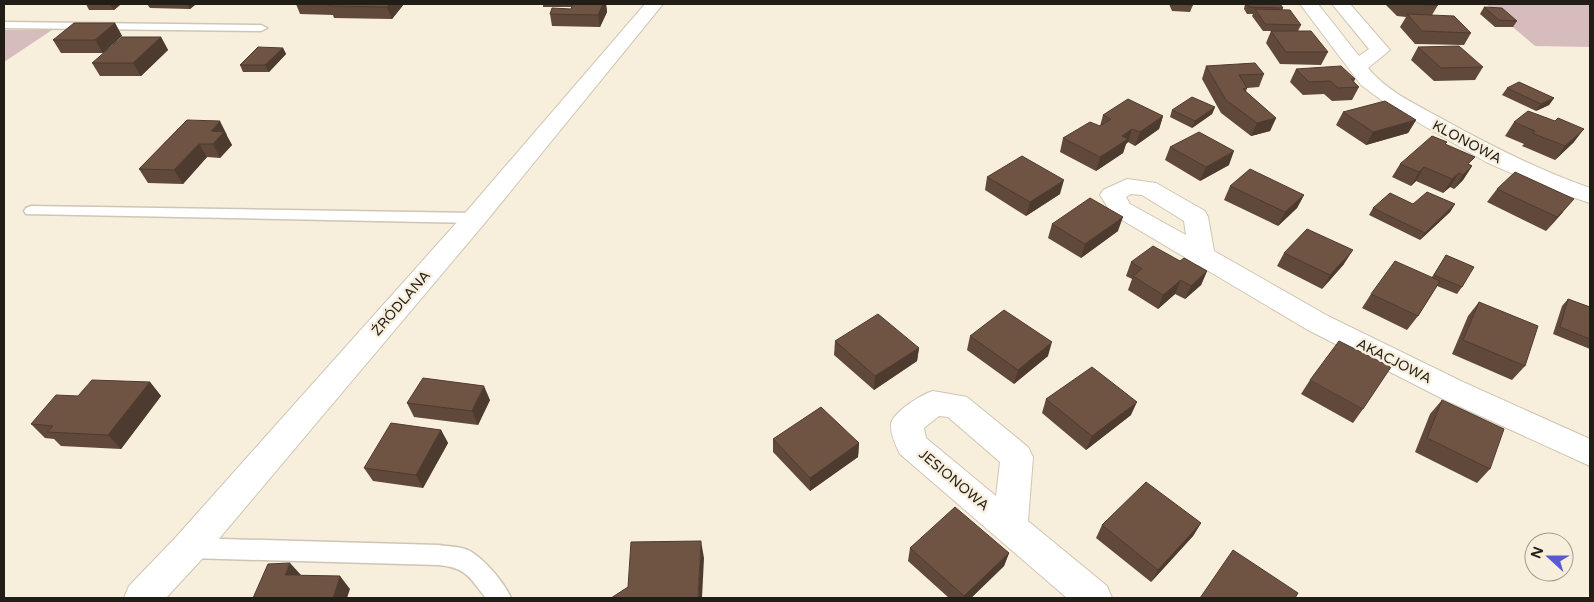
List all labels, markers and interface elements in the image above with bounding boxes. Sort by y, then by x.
street label: KLONOWA [1429,117,1505,167]
street label: ŹRÓDLANA [368,267,434,339]
street label: AKACJOWA [1354,335,1434,387]
street label: JESIONOWA [915,446,993,514]
north arrow [1524,532,1574,582]
text: N [1527,544,1547,561]

